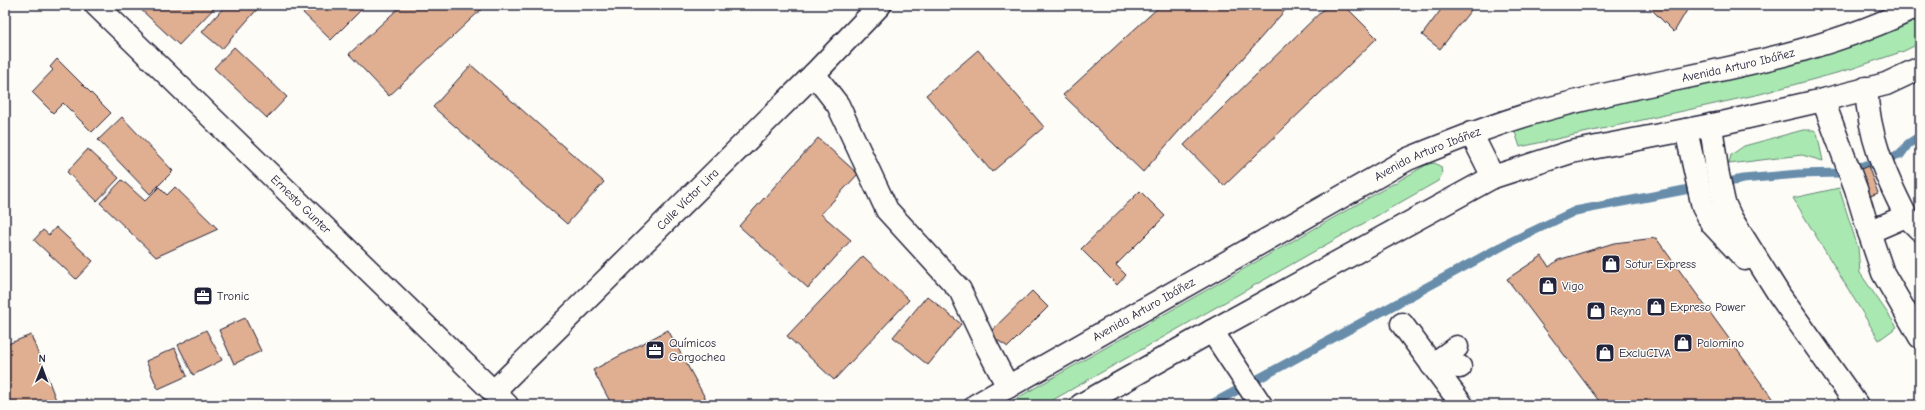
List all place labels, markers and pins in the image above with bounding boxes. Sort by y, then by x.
shop icon: Sotur Express [1600,253,1622,275]
place label: Sotur Express [1625,257,1696,271]
shop icon: Vigo [1537,275,1559,297]
place label: Vigo [1562,279,1584,293]
office icon: Tronic [192,285,214,307]
place label: Tronic [217,289,250,303]
shop icon: Expreso Power [1645,296,1667,318]
shop icon: Reyna [1585,300,1607,322]
place label: Expreso Power [1670,300,1746,314]
place label: Reyna [1610,304,1641,318]
shop icon: Palomino [1672,332,1694,354]
place label: Químicos Gorgochea [669,336,725,364]
place label: Palomino [1697,336,1744,350]
office icon: Químicos Gorgochea [644,339,666,361]
shop icon: ExcluCIVA [1594,342,1616,364]
place label: ExcluCIVA [1619,346,1671,360]

